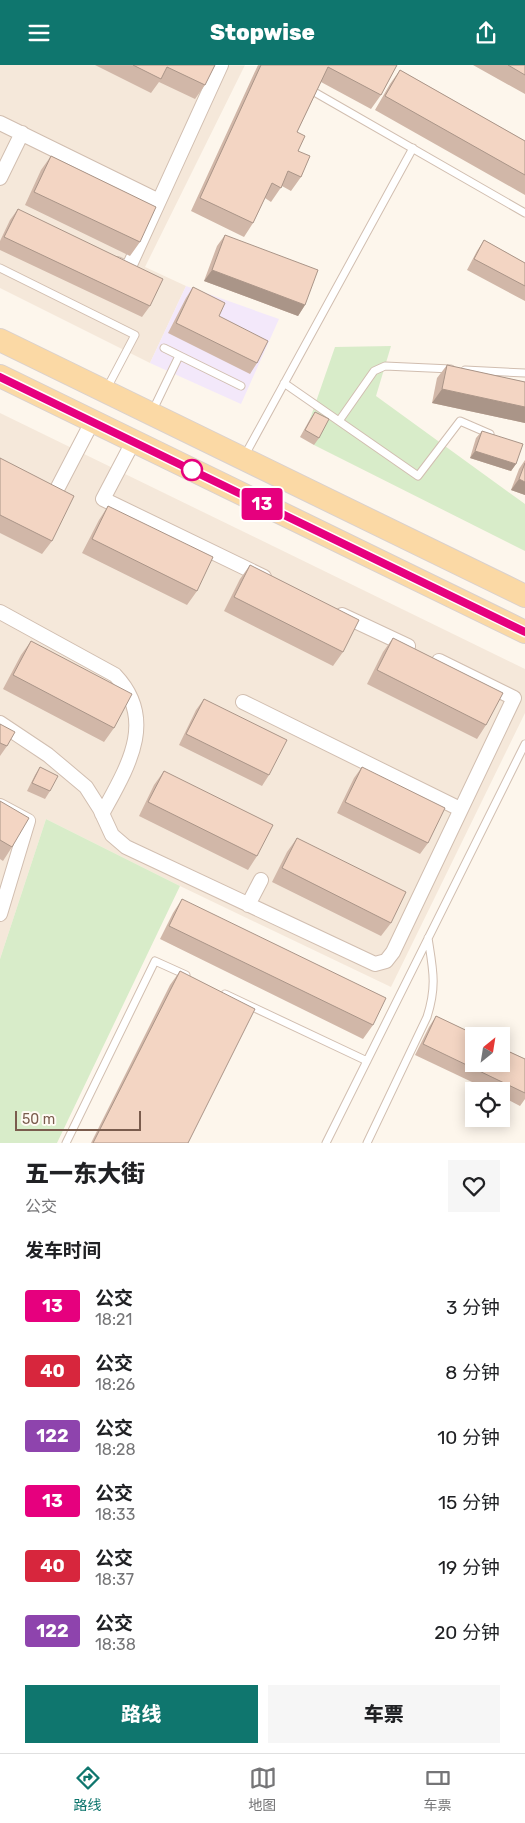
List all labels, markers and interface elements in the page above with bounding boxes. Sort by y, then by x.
icon: menu [25,19,53,47]
text: Stopwise [210,19,315,46]
icon: share [472,19,500,47]
unlabelled marker [181,459,203,481]
line badge: 13 [240,488,284,520]
text: 13 [252,493,272,515]
north arrow [465,1027,510,1073]
map controls [465,1027,510,1127]
button: locate [465,1082,510,1127]
scale bar [15,1108,141,1131]
text: 50 m [22,1111,55,1128]
text: 五一东大街 [25,1160,145,1188]
button: heart [448,1160,500,1212]
text: 公交 [25,1197,57,1216]
text: 发车时间 [25,1239,101,1262]
text: 公交 [95,1287,133,1310]
text: 13 [42,1295,63,1317]
text: 3 分钟 [446,1296,500,1319]
text: 18:21 [95,1310,132,1329]
text: 公交 [95,1352,133,1375]
text: 40 [40,1360,65,1382]
text: 8 分钟 [445,1361,500,1384]
text: 18:26 [95,1375,135,1394]
text: 公交 [95,1417,133,1440]
text: 122 [36,1425,69,1447]
text: 10 分钟 [437,1426,500,1449]
text: 18:28 [95,1440,136,1459]
text: 公交 [95,1482,133,1505]
text: 13 [42,1490,63,1512]
text: 15 分钟 [438,1491,500,1514]
text: 18:33 [95,1505,135,1524]
text: 公交 [95,1547,133,1570]
text: 40 [40,1555,65,1577]
text: 19 分钟 [438,1556,500,1579]
text: 18:37 [95,1570,134,1589]
text: 公交 [95,1612,133,1635]
text: 122 [36,1620,69,1642]
text: 20 分钟 [434,1621,500,1644]
text: 18:38 [95,1635,136,1654]
button: 路线 [25,1685,258,1743]
button: 车票 [268,1685,500,1743]
tab: 路线 [74,1764,102,1814]
tab: 地图 [249,1764,277,1814]
tab: 车票 [424,1764,452,1814]

